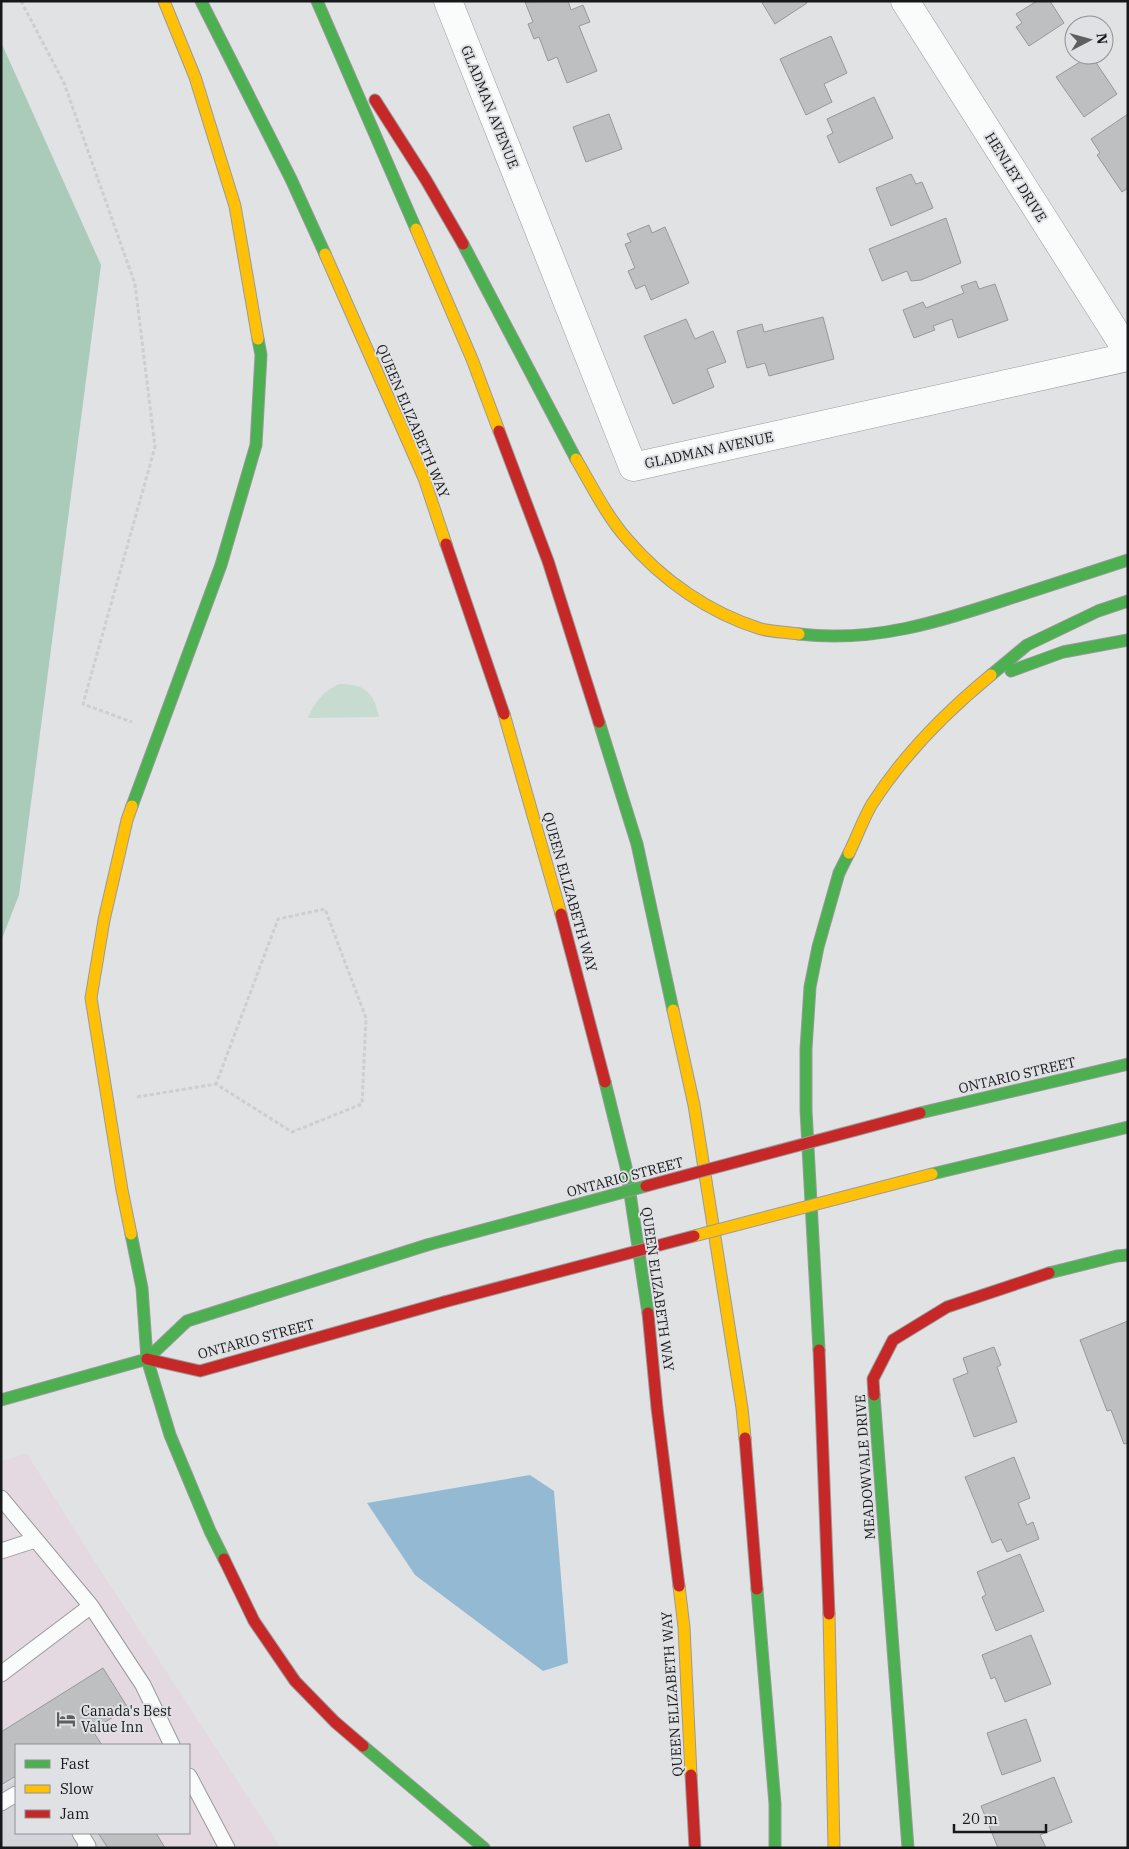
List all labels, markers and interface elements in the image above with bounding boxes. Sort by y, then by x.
north arrow [1064,15,1114,65]
text: N [1092,32,1111,45]
street label: GLADMAN AVENUE [457,43,523,171]
street label: HENLEY DRIVE [981,129,1051,225]
street label: QUEEN ELIZABETH WAY [372,341,454,501]
street label: GLADMAN AVENUE [643,428,775,472]
street label: QUEEN ELIZABETH WAY [539,810,602,974]
street label: ONTARIO STREET [956,1053,1078,1097]
street label: ONTARIO STREET [565,1153,685,1201]
street label: QUEEN ELIZABETH WAY [638,1206,678,1372]
street label: ONTARIO STREET [196,1315,316,1363]
street label: MEADOWVALE DRIVE [851,1394,879,1540]
street label: QUEEN ELIZABETH WAY [657,1611,687,1777]
place label: Canada's Best Value Inn [81,1702,172,1736]
hotel icon: Canada's Best Value Inn [55,1708,77,1730]
legend [15,1744,190,1834]
text: Fast [60,1754,90,1773]
text: Slow [60,1779,94,1798]
scale bar [954,1802,1046,1834]
text: Jam [60,1804,89,1823]
text: 20 m [962,1809,998,1828]

